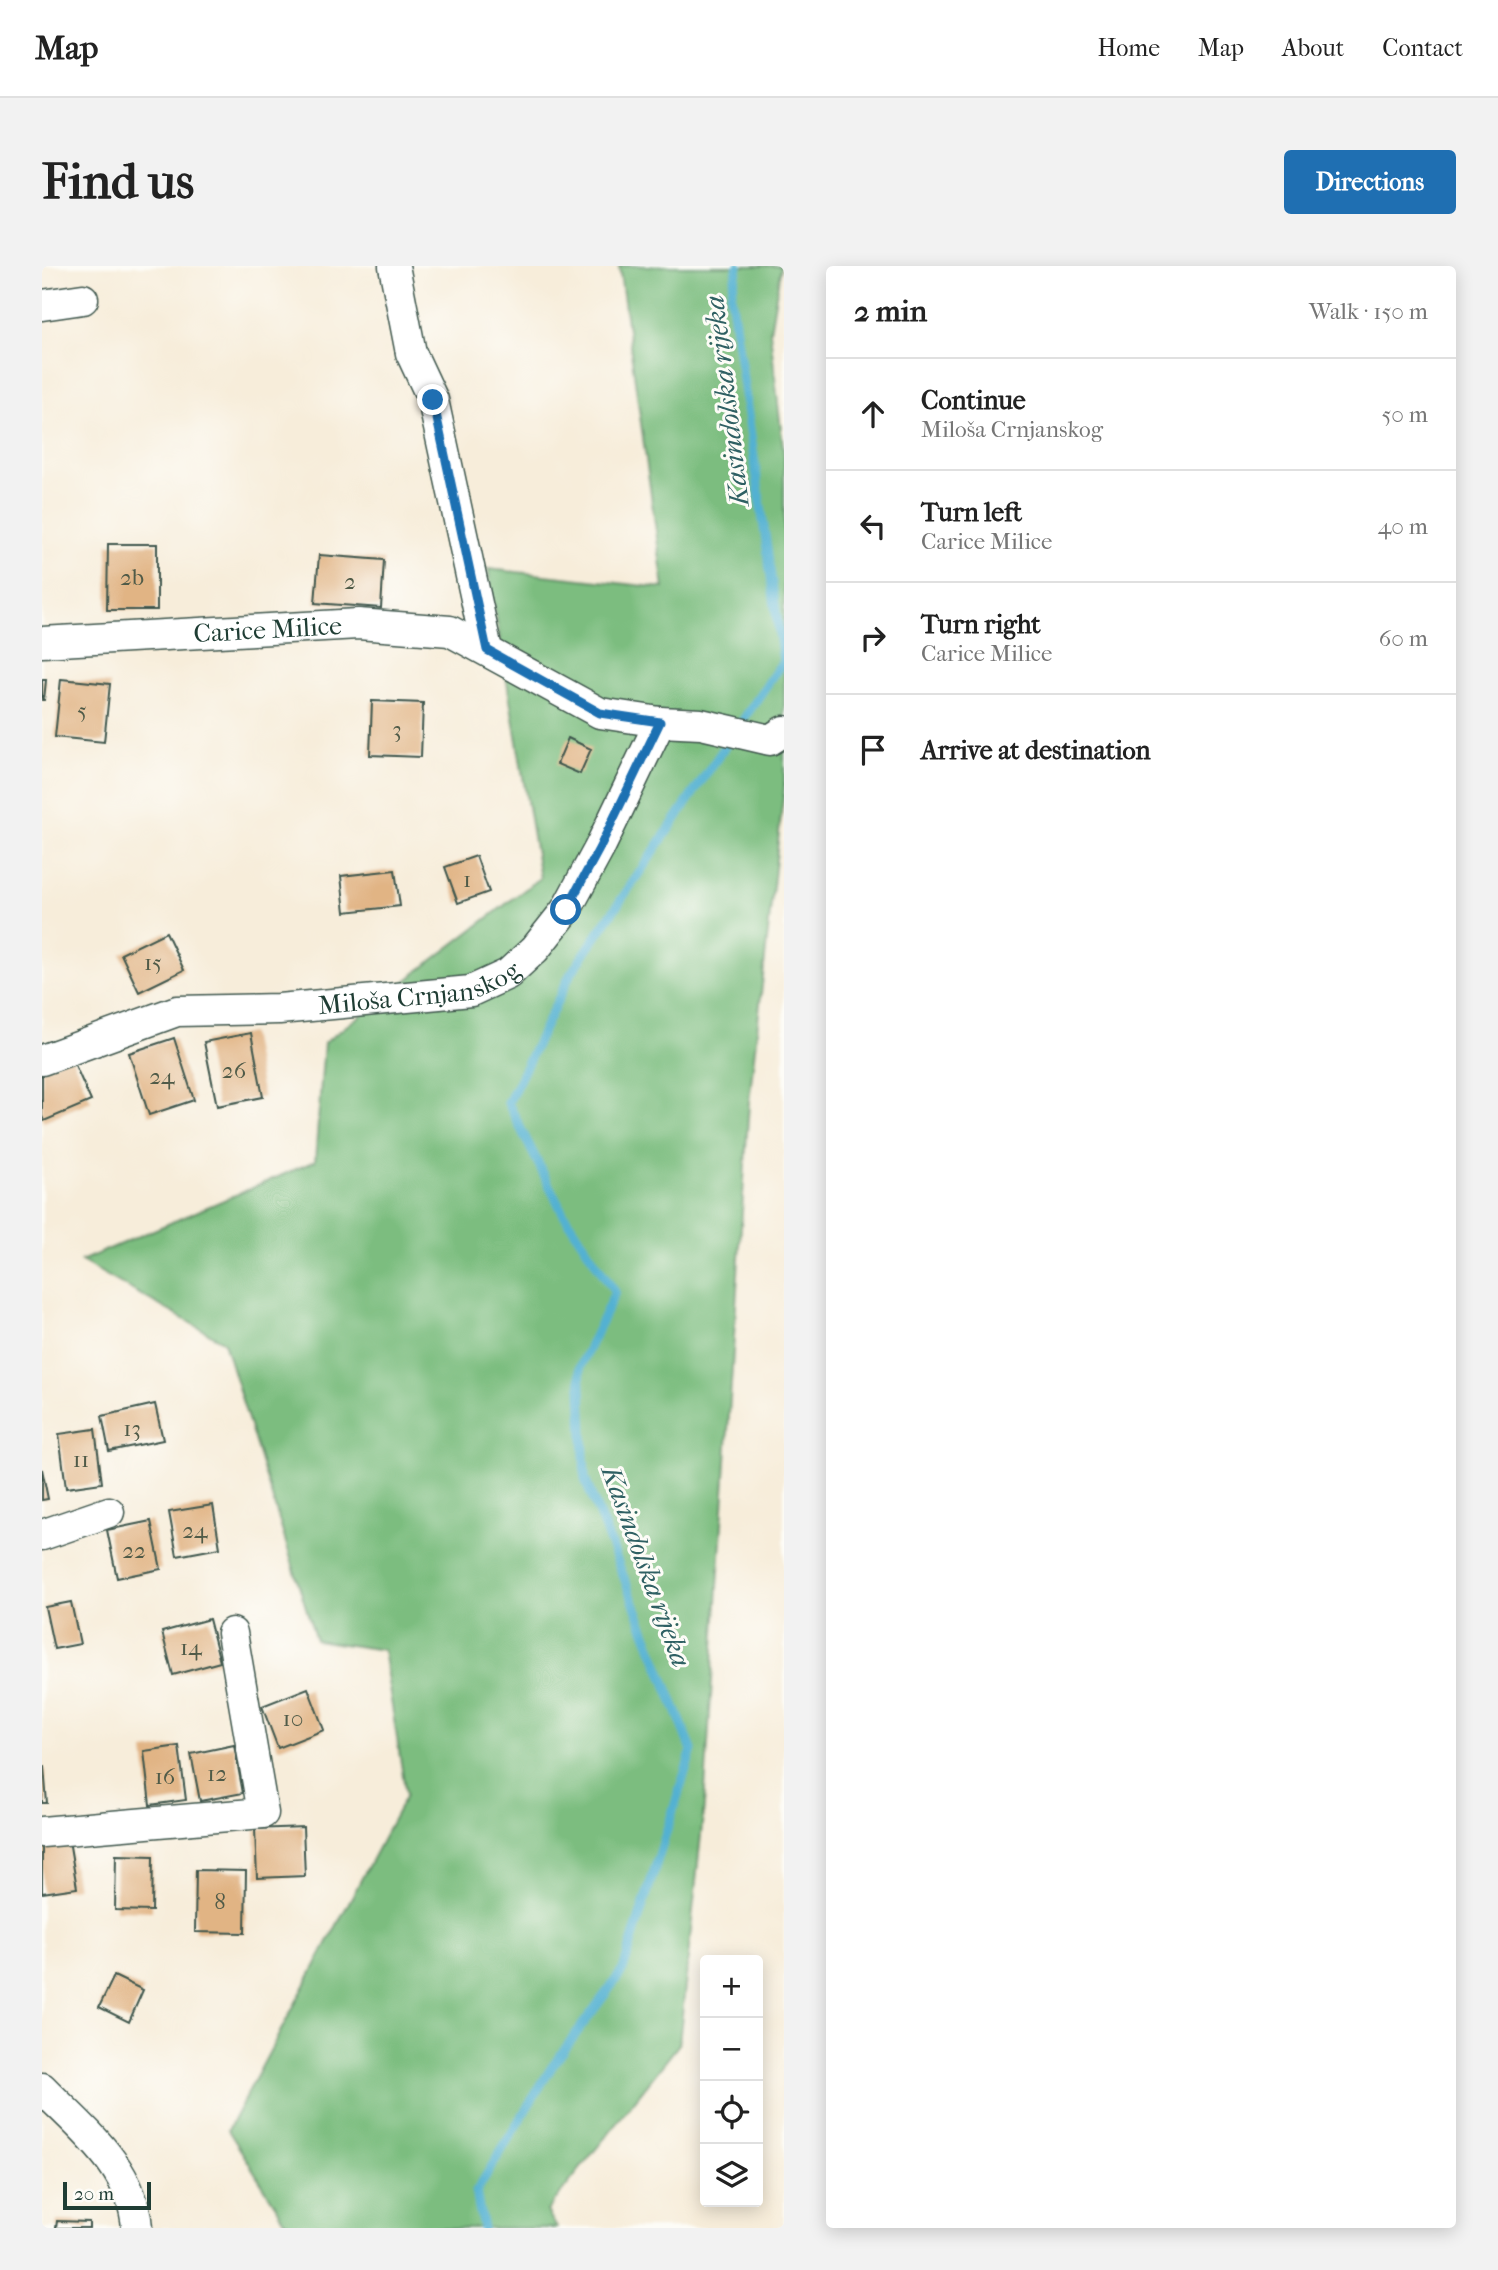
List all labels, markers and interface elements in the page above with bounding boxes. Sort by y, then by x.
text: Map [35,29,98,68]
text: Home [1098,34,1160,62]
text: Map [1198,34,1244,62]
text: About [1282,34,1344,62]
text: Contact [1382,34,1463,62]
button: Directions [1284,150,1456,214]
text: Find us [42,153,194,211]
water label: Kasindolska rijeka [697,294,756,510]
text: 2 min [854,294,927,329]
text: Walk · 150 m [1309,298,1428,325]
route end [417,384,448,415]
text: Continue [921,385,1026,416]
icon: ahead [854,395,892,433]
text: 50 m [1381,401,1428,428]
text: Miloša Crnjanskog [921,416,1103,443]
text: Turn left [921,497,1022,528]
icon: left [854,507,892,545]
text: 40 m [1378,513,1428,540]
text: Carice Milice [921,528,1052,555]
house number: 2b [120,564,144,591]
house number: 2 [344,568,356,595]
text: Turn right [921,609,1041,640]
street label: Carice Milice [193,610,343,649]
icon: right [854,619,892,657]
text: 60 m [1379,625,1428,652]
text: Carice Milice [921,640,1052,667]
house number: 5 [77,697,87,724]
house number: 3 [392,716,402,743]
icon: arrive [854,731,892,769]
text: Arrive at destination [921,735,1151,766]
house number: 1 [463,866,471,893]
route start [550,894,581,925]
house number: 15 [144,949,162,976]
street label: Miloša Crnjanskog [317,954,528,1021]
house number: 26 [222,1057,247,1084]
house number: 24 [149,1063,176,1090]
house number: 13 [123,1415,141,1442]
house number: 11 [73,1446,89,1473]
water label: Kasindolska rijeka [594,1459,698,1671]
house number: 24 [182,1517,209,1544]
house number: 22 [122,1537,146,1564]
house number: 14 [180,1634,203,1661]
house number: 10 [283,1705,303,1732]
house number: 12 [207,1760,227,1787]
house number: 16 [155,1763,176,1790]
house number: 8 [214,1888,226,1915]
map controls [700,1955,763,2207]
button: + [700,1955,763,2018]
button: − [700,2018,763,2081]
button: locate [700,2081,763,2144]
button: layers [700,2144,763,2207]
scale bar [63,2179,150,2211]
text: 20 m [74,2183,114,2205]

